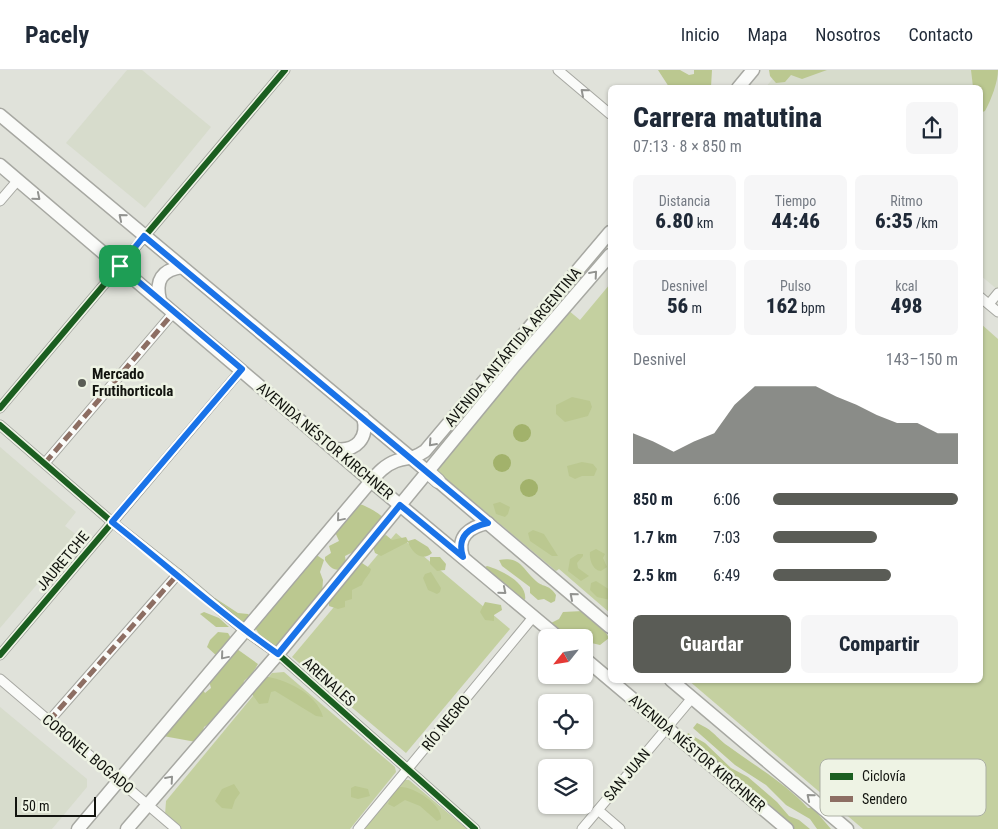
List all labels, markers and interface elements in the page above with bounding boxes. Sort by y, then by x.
text: Pacely [25,21,89,49]
text: Inicio [681,24,720,45]
text: Mapa [748,24,787,45]
text: Nosotros [815,24,881,45]
text: Contacto [909,24,973,45]
one-way arrow [581,90,590,98]
text: Carrera matutina [633,101,822,134]
button: share [906,102,958,154]
text: 07:13 · 8 × 850 m [633,137,742,156]
one-way arrow [32,191,41,200]
text: Distancia [659,193,710,209]
text: Tiempo [775,193,816,209]
text: Ritmo [890,193,923,209]
text: 6.80 [655,209,694,233]
text: 44:46 [771,209,820,233]
text: 6:35 [875,209,913,233]
one-way arrow [118,214,127,223]
text: km [694,215,714,231]
text: /km [913,215,938,231]
pin [99,245,141,287]
icon: arrive [106,252,134,280]
street label: AVENIDA ANTÁRTIDA ARGENTINA [441,264,585,430]
one-way arrow [588,270,597,279]
text: Desnivel [661,278,708,294]
text: Pulso [780,278,811,294]
text: kcal [895,278,918,294]
text: 56 [667,294,688,318]
text: 162 [766,294,798,318]
text: 498 [890,294,923,318]
text: m [688,300,702,316]
text: bpm [798,300,825,316]
text: Desnivel [633,350,686,369]
text: 143–150 m [886,350,958,369]
place label: Mercado Frutihorticola [92,365,173,400]
marker: Mercado Frutihorticola [76,377,88,389]
street label: AVENIDA NÉSTOR KIRCHNER [253,379,397,503]
one-way arrow [429,438,438,447]
text: 850 m [633,490,673,509]
text: 6:06 [713,490,740,509]
one-way arrow [337,512,345,521]
street label: JAURETCHE [33,527,93,595]
text: 1.7 km [633,528,677,547]
text: 7:03 [713,528,740,547]
text: 2.5 km [633,566,677,585]
text: 6:49 [713,566,740,585]
one-way arrow [498,585,507,594]
one-way arrow [570,593,579,601]
button: Guardar [633,615,791,673]
button: Compartir [801,615,958,673]
north arrow [538,629,592,684]
map controls [538,629,593,814]
one-way arrow [221,650,229,659]
street label: ARENALES [299,654,359,710]
street label: RÍO NEGRO [418,691,474,755]
street label: AVENIDA NÉSTOR KIRCHNER [625,691,769,815]
button: locate [538,694,593,749]
street label: CORONEL BOGADO [39,710,137,798]
street label: SAN JUAN [600,745,654,805]
button: layers [538,759,593,814]
legend [820,759,986,816]
text: Ciclovía [862,768,906,784]
one-way arrow [164,775,173,784]
text: Sendero [862,791,907,807]
scale bar [15,794,96,817]
one-way arrow [807,794,816,803]
text: 50 m [22,798,50,814]

